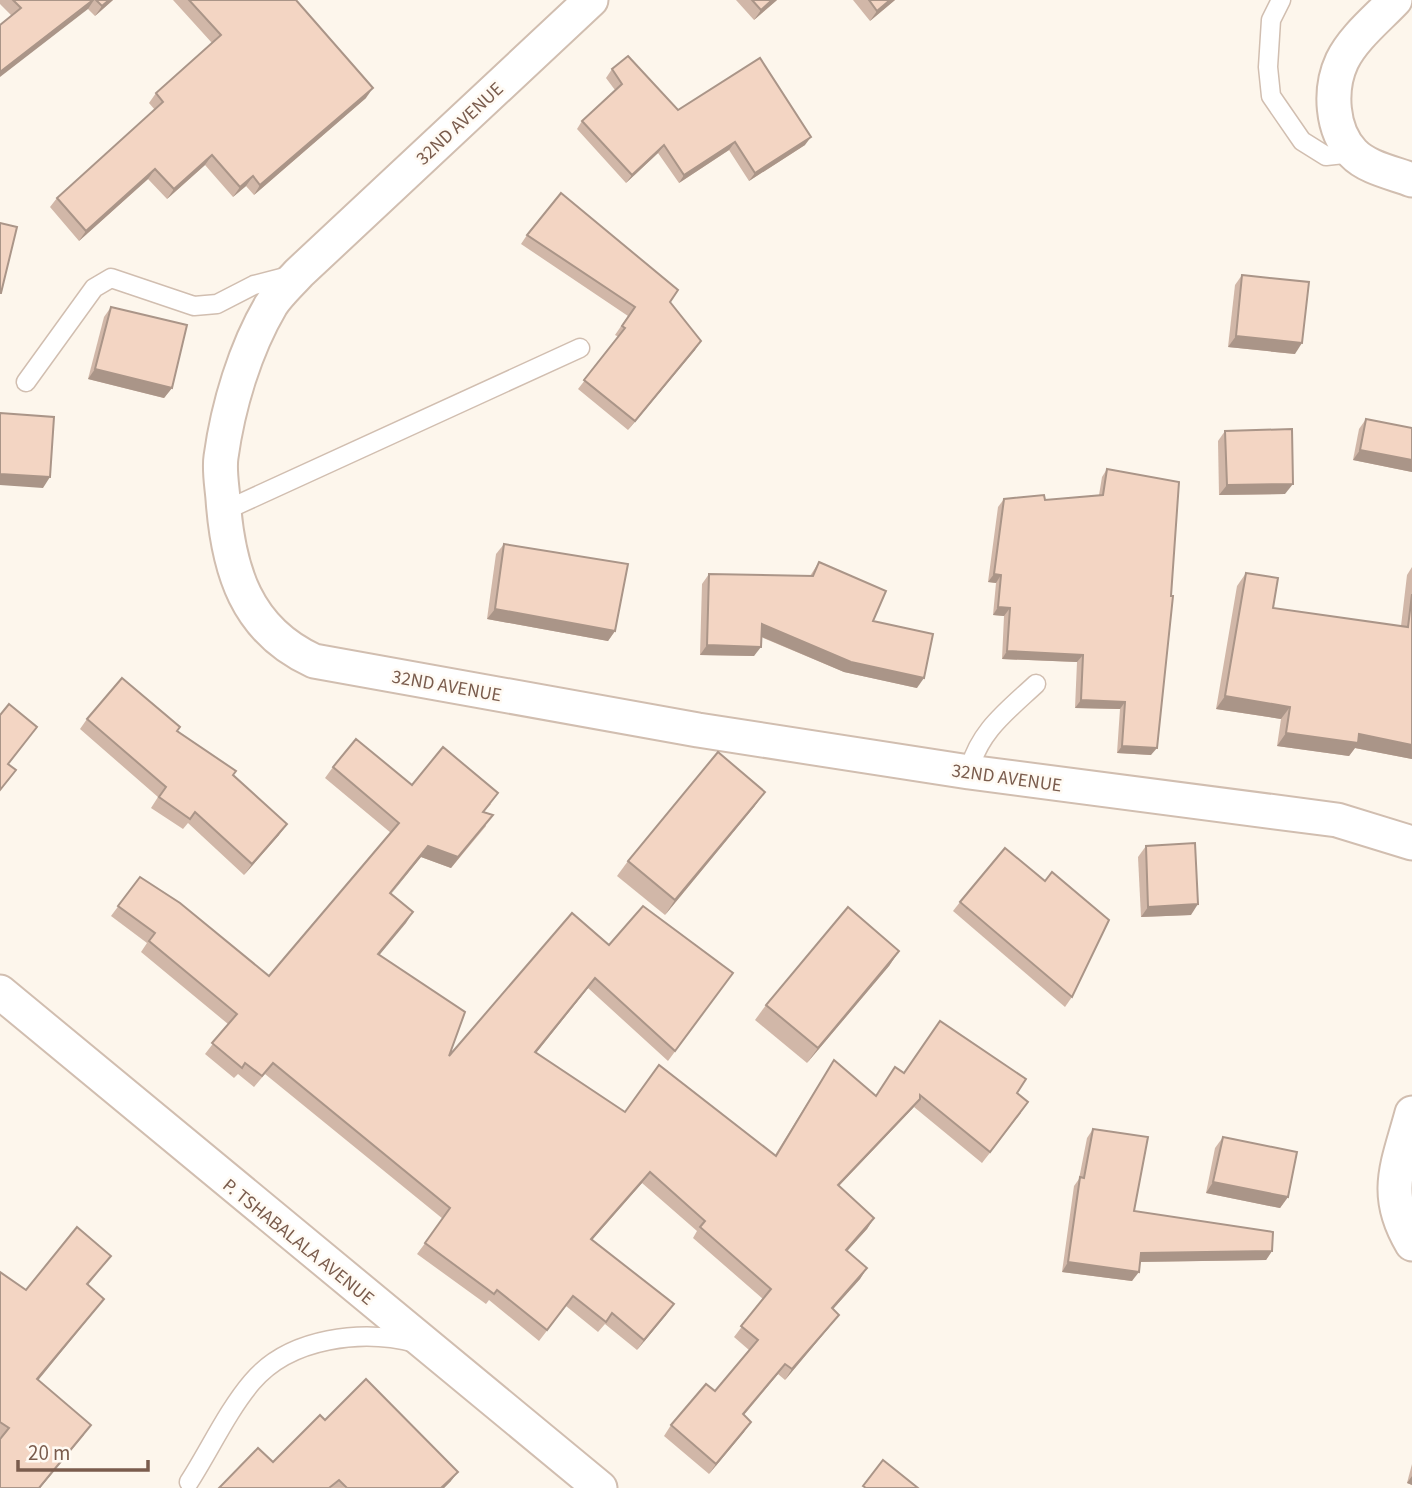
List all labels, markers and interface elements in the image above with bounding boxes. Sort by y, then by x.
street label: 32ND AVENUE [410,76,510,172]
street label: 32ND AVENUE [390,664,504,709]
street label: 32ND AVENUE [950,757,1064,800]
street label: P. TSHABALALA AVENUE [216,1172,380,1312]
scale bar [18,1428,147,1472]
text: 20 m [28,1438,70,1468]

